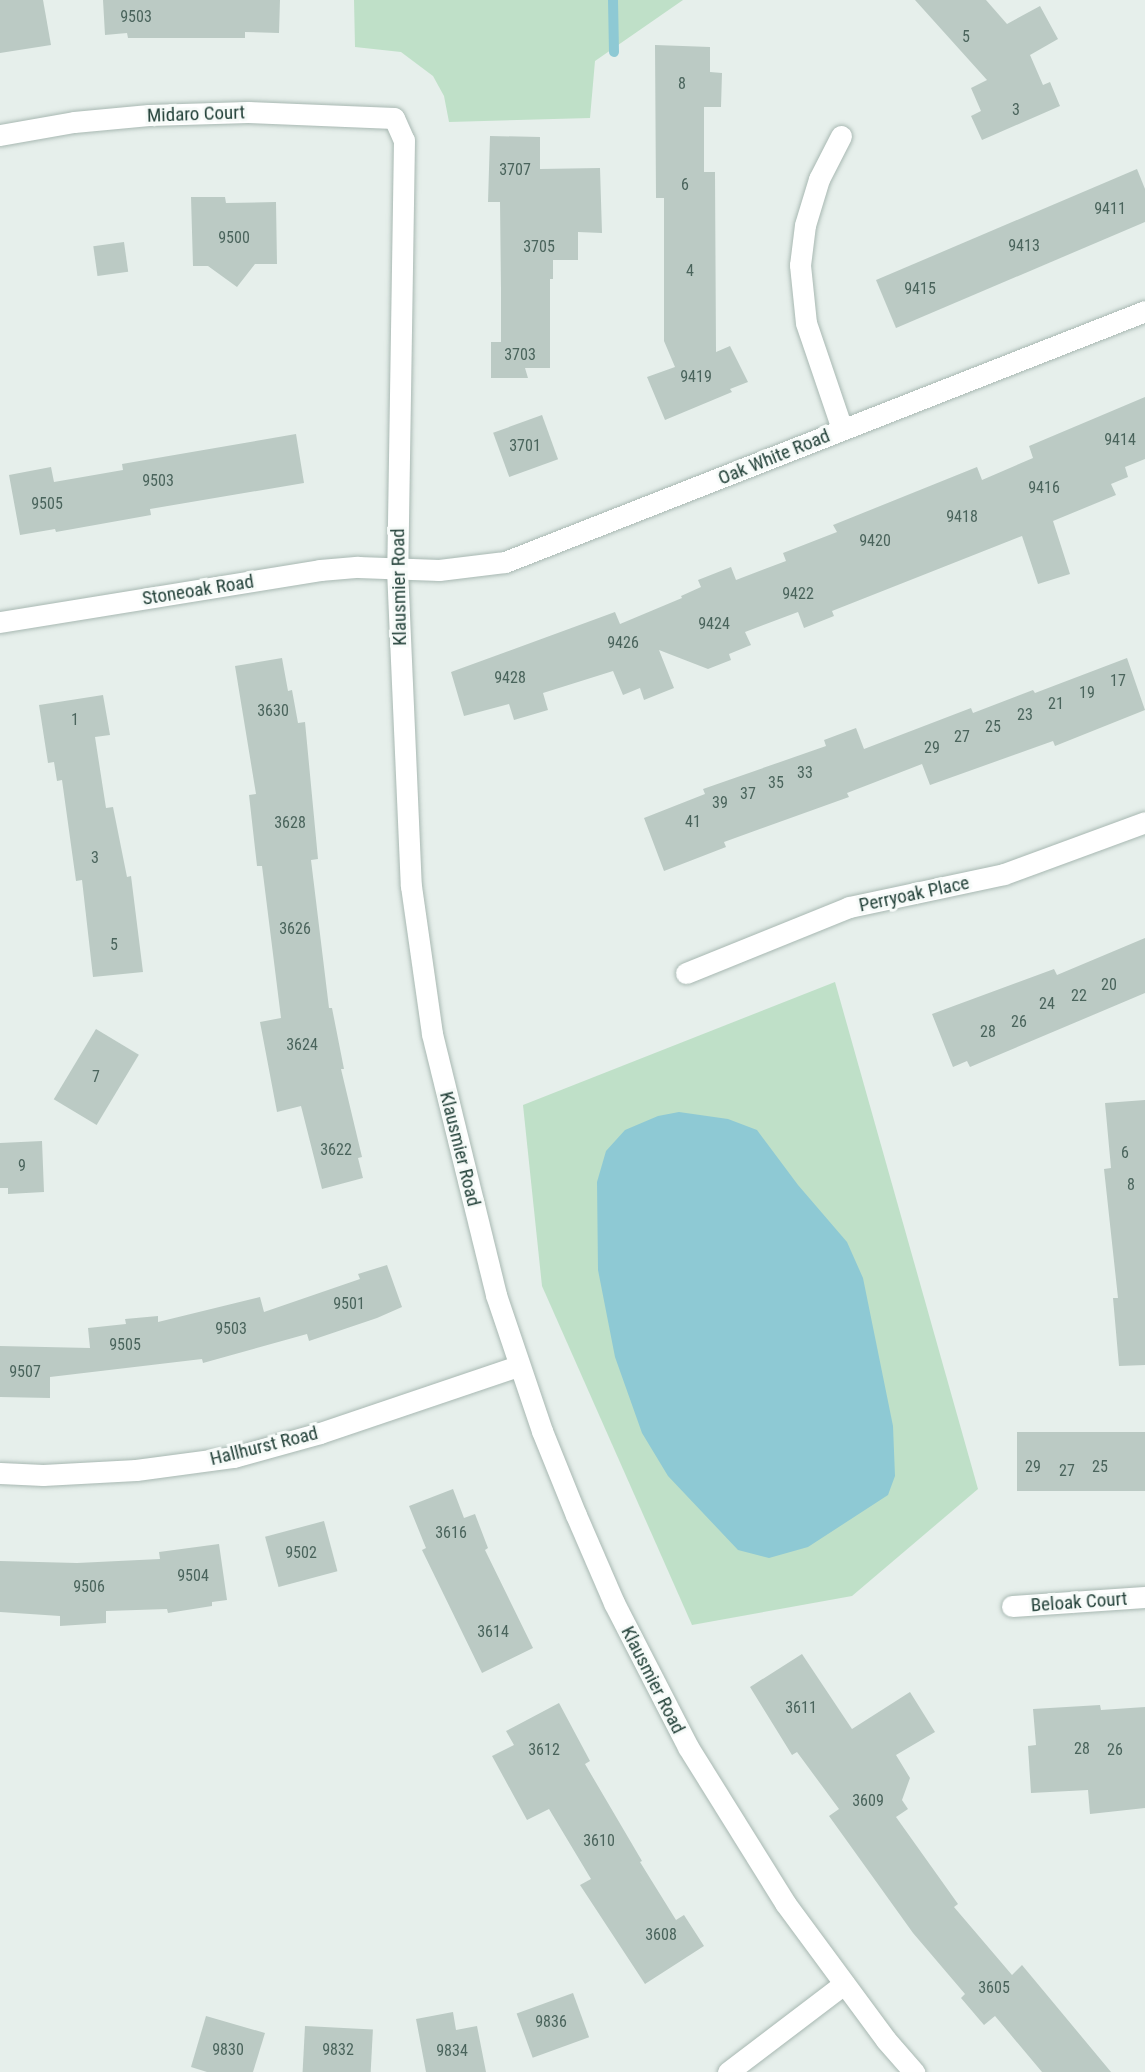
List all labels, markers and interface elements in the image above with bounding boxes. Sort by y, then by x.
house number: 9503 [120,7,152,27]
house number: 5 [962,27,970,47]
house number: 8 [678,74,686,94]
house number: 3 [1012,100,1020,120]
street label: Midaro Court [147,101,245,127]
house number: 3707 [499,160,531,180]
house number: 6 [681,175,689,195]
house number: 9411 [1094,199,1126,219]
house number: 9500 [218,228,250,248]
house number: 9413 [1008,236,1040,256]
house number: 3705 [523,237,555,257]
house number: 4 [686,261,694,281]
house number: 9415 [904,279,936,299]
house number: 3703 [504,345,536,365]
house number: 9419 [680,367,712,387]
street label: Oak White Road [715,424,833,490]
house number: 9414 [1104,430,1136,450]
house number: 3701 [509,436,541,456]
house number: 9503 [142,471,174,491]
house number: 9416 [1028,478,1060,498]
house number: 9505 [31,494,63,514]
house number: 9418 [946,507,978,527]
street label: Klausmier Road [387,528,411,646]
house number: 9420 [859,531,891,551]
street label: Stoneoak Road [141,570,255,610]
house number: 9422 [782,584,814,604]
house number: 9424 [698,614,730,634]
house number: 9426 [607,633,639,653]
house number: 9428 [494,668,526,688]
house number: 17 [1110,671,1126,691]
house number: 19 [1079,683,1095,703]
house number: 21 [1048,694,1064,714]
house number: 3630 [257,701,289,721]
house number: 23 [1017,705,1033,725]
house number: 1 [71,710,79,730]
house number: 25 [985,717,1001,737]
house number: 27 [954,727,970,747]
house number: 29 [924,738,940,758]
house number: 33 [797,763,813,783]
house number: 35 [768,773,784,793]
house number: 37 [740,784,756,804]
house number: 39 [712,793,728,813]
house number: 41 [685,812,701,832]
house number: 3628 [274,813,306,833]
house number: 3 [91,848,99,868]
street label: Perryoak Place [857,871,971,917]
house number: 3626 [279,919,311,939]
house number: 5 [110,935,118,955]
house number: 20 [1101,975,1117,995]
house number: 22 [1071,986,1087,1006]
house number: 24 [1039,994,1055,1014]
house number: 26 [1011,1012,1027,1032]
house number: 28 [980,1022,996,1042]
house number: 3624 [286,1035,318,1055]
house number: 7 [92,1067,100,1087]
street label: Klausmier Road [435,1089,485,1209]
house number: 3622 [320,1140,352,1160]
house number: 6 [1121,1143,1129,1163]
house number: 9 [18,1156,26,1176]
house number: 8 [1127,1175,1135,1195]
house number: 9501 [333,1294,365,1314]
house number: 9503 [215,1319,247,1339]
house number: 9505 [109,1335,141,1355]
house number: 9507 [9,1362,41,1382]
street label: Hallhurst Road [208,1422,320,1470]
house number: 29 [1025,1457,1041,1477]
house number: 25 [1092,1457,1108,1477]
house number: 27 [1059,1461,1075,1481]
house number: 3616 [435,1523,467,1543]
house number: 9502 [285,1543,317,1563]
house number: 9504 [177,1566,209,1586]
house number: 9506 [73,1577,105,1597]
street label: Beloak Court [1030,1587,1128,1617]
house number: 3614 [477,1622,509,1642]
street label: Klausmier Road [616,1622,690,1738]
house number: 3611 [785,1698,817,1718]
house number: 28 [1074,1739,1090,1759]
house number: 3612 [528,1740,560,1760]
house number: 26 [1107,1740,1123,1760]
house number: 3609 [852,1791,884,1811]
house number: 3610 [583,1831,615,1851]
house number: 3608 [645,1925,677,1945]
house number: 3605 [978,1978,1010,1998]
house number: 9836 [535,2012,567,2032]
house number: 9830 [212,2040,244,2060]
house number: 9832 [322,2040,354,2060]
house number: 9834 [436,2041,468,2061]

